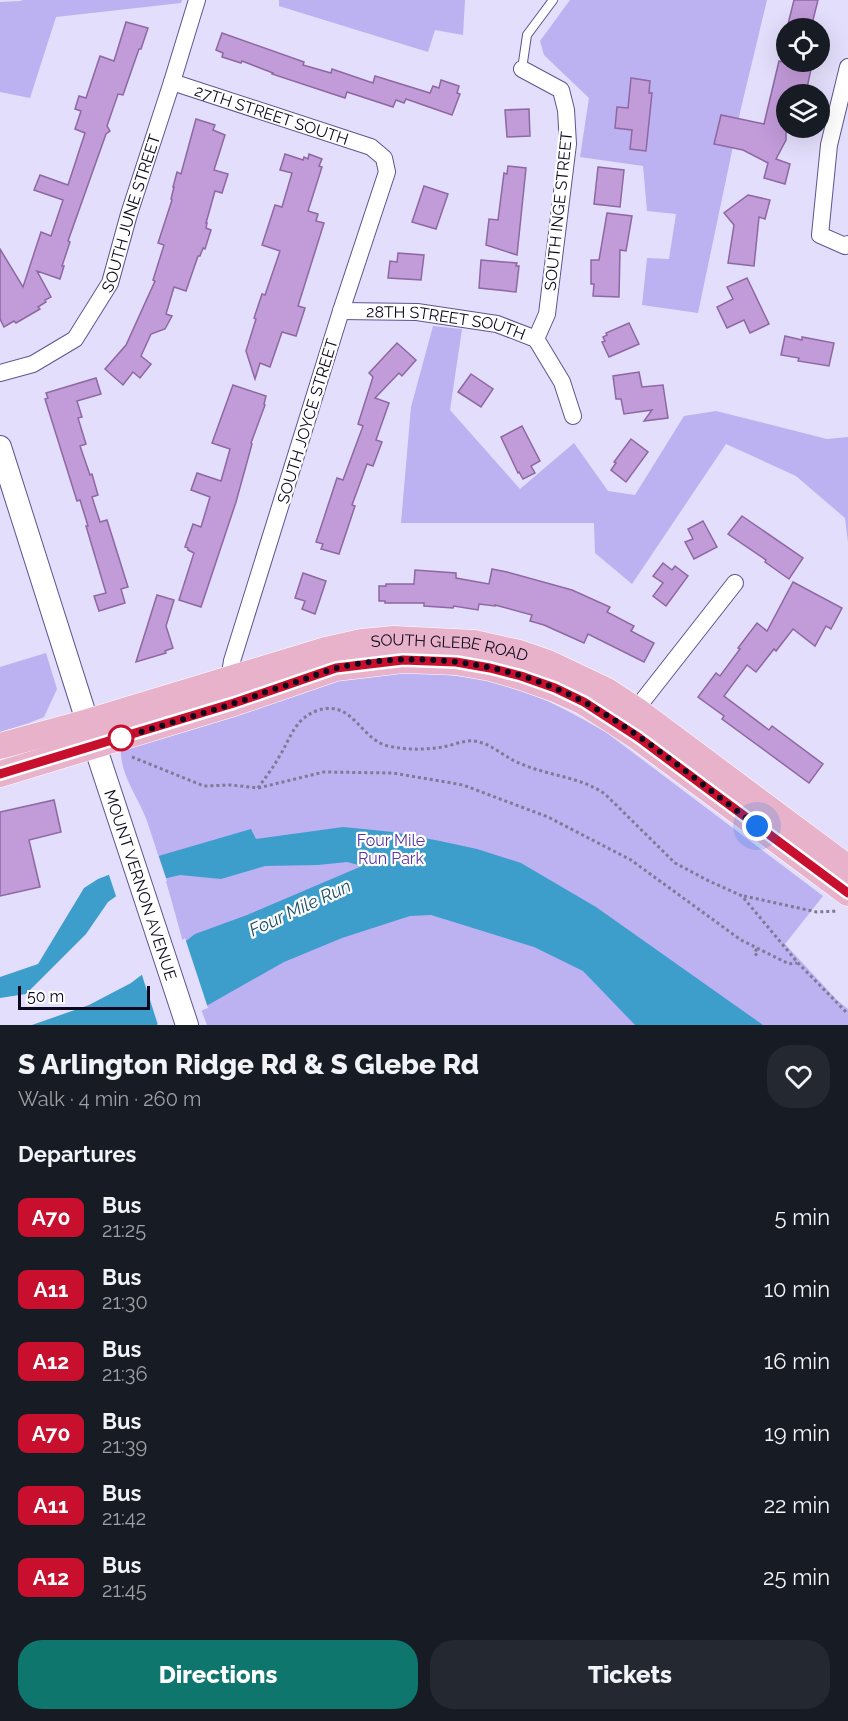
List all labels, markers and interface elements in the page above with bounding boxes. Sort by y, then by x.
map controls [776,18,830,138]
button: locate [776,18,830,72]
street label: 27TH STREET SOUTH [192,81,351,149]
button: layers [776,84,830,138]
street label: SOUTH INGE STREET [541,130,576,292]
street label: SOUTH JUNE STREET [97,132,164,296]
street label: 28TH STREET SOUTH [366,302,528,344]
street label: SOUTH JOYCE STREET [273,336,342,506]
street label: SOUTH GLEBE ROAD [370,630,531,666]
unlabelled marker [108,725,134,751]
street label: MOUNT VERNON AVENUE [100,787,181,983]
your location [742,811,772,841]
park label: Four Mile Run Park [357,831,425,868]
water label: Four Mile Run [246,875,354,940]
scale bar [18,983,150,1010]
text: 50 m [27,987,64,1006]
button: heart [767,1045,830,1108]
text: S Arlington Ridge Rd & S Glebe Rd [18,1048,479,1081]
text: Walk · 4 min · 260 m [18,1087,201,1111]
text: Departures [18,1141,136,1167]
text: Bus [102,1192,141,1218]
text: 5 min [775,1204,830,1230]
text: A70 [32,1205,70,1230]
text: 21:25 [102,1218,146,1242]
text: Bus [102,1264,141,1290]
text: 10 min [764,1276,830,1302]
text: A11 [34,1277,68,1302]
text: 21:30 [102,1290,148,1314]
text: Bus [102,1336,141,1362]
text: 16 min [764,1348,830,1374]
text: A12 [33,1349,69,1374]
text: 21:36 [102,1362,147,1386]
text: Bus [102,1408,141,1434]
text: 19 min [764,1420,830,1446]
text: A70 [32,1421,70,1446]
text: 21:39 [102,1434,147,1458]
text: Bus [102,1480,141,1506]
text: 22 min [764,1492,830,1518]
text: A11 [34,1493,68,1518]
text: 21:42 [102,1506,146,1530]
text: Bus [102,1552,141,1578]
text: 25 min [763,1564,830,1590]
text: A12 [33,1565,69,1590]
text: 21:45 [102,1578,147,1602]
button: Directions [18,1640,418,1709]
button: Tickets [430,1640,830,1709]

